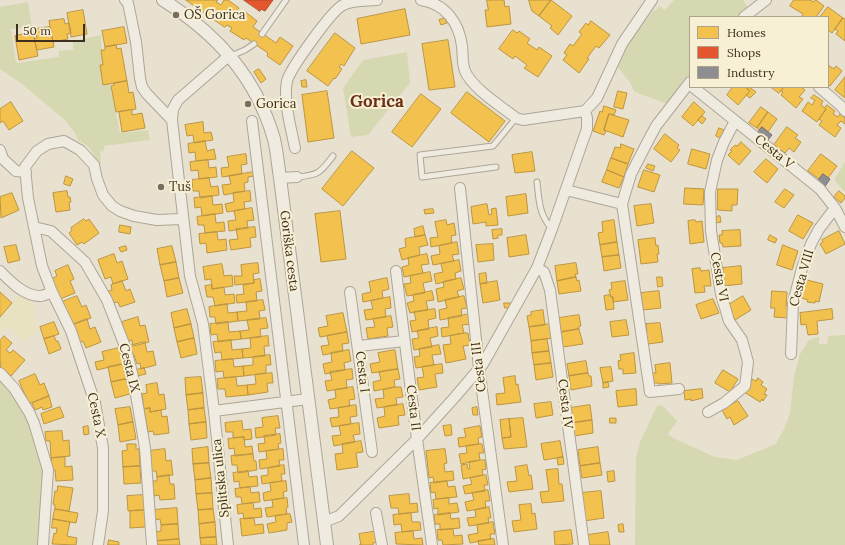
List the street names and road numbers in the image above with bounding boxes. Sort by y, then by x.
street label: Cesta V [751,132,797,172]
street label: Goriška cesta [276,210,302,292]
street label: Cesta VIII [786,248,818,308]
street label: Cesta VI [707,251,731,303]
street label: Cesta III [468,341,490,393]
street label: Cesta IX [115,342,143,394]
street label: Cesta I [352,350,372,394]
street label: Cesta IV [554,378,576,430]
street label: Cesta II [402,384,424,432]
street label: Cesta X [84,391,108,439]
street label: Splitska ulica [209,438,233,518]

